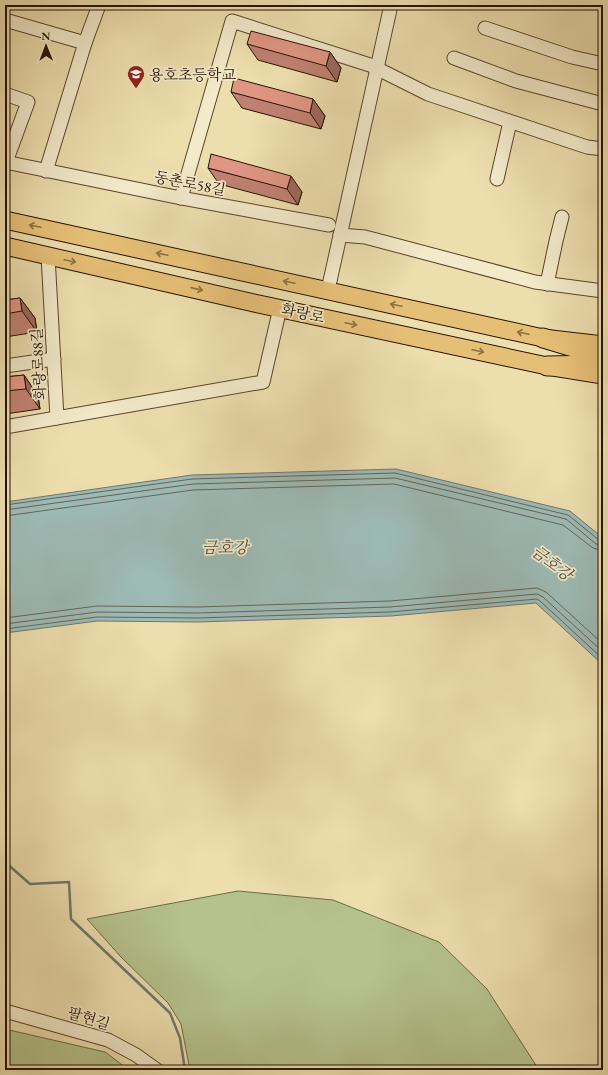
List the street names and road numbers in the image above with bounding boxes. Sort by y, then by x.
street label: 동촌로58길 [153,167,227,199]
street label: 화랑로 [280,299,327,327]
street label: 화랑로88길 [27,327,49,401]
street label: 팔현길 [65,1003,113,1033]

